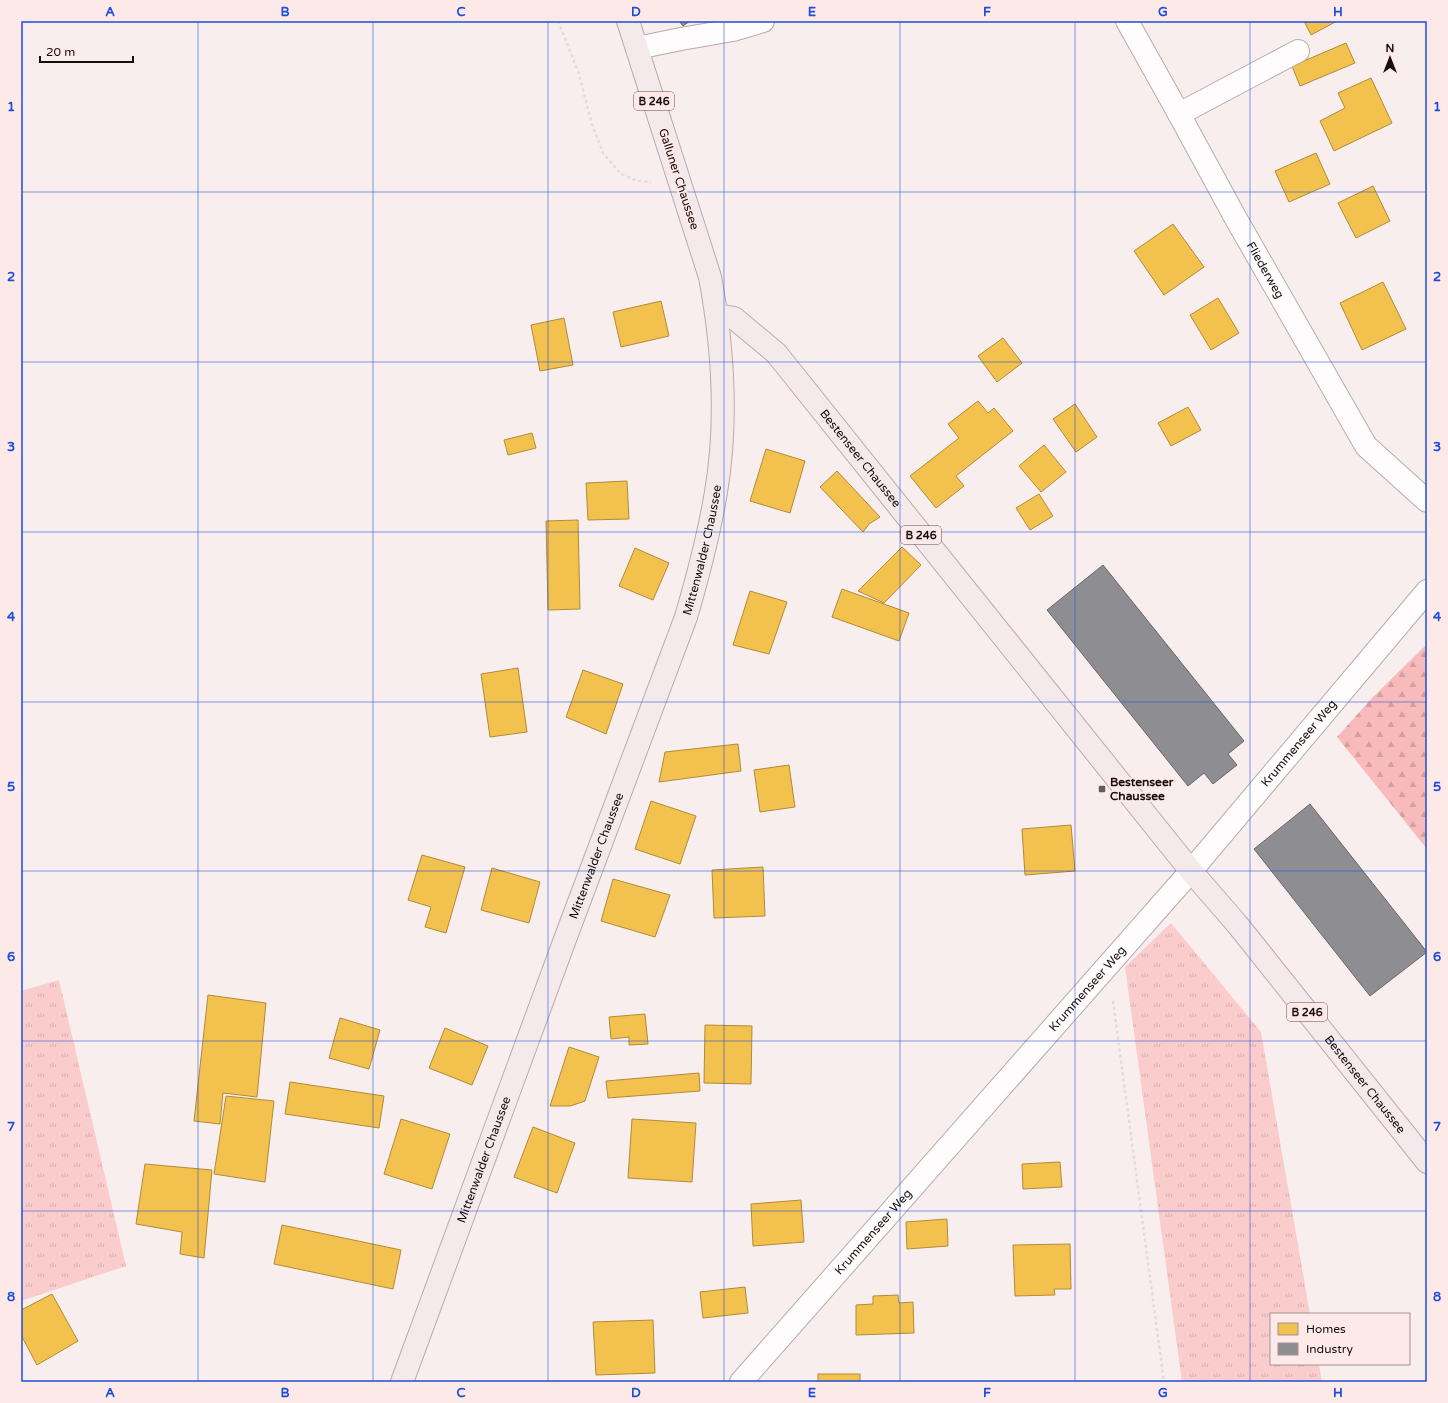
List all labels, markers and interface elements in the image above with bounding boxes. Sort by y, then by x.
text: A [105,4,115,20]
text: B [280,4,290,20]
text: C [456,4,466,20]
text: D [631,4,641,20]
text: E [808,4,816,20]
text: F [983,4,991,20]
text: G [1158,4,1168,20]
text: H [1333,4,1343,20]
scale bar [40,38,133,64]
north arrow [1370,38,1410,78]
text: N [1386,42,1394,55]
text: 20 m [46,45,75,59]
road number: B 246 [634,92,674,110]
text: 1 [7,99,15,115]
text: 1 [1433,99,1441,115]
street label: Galluner Chaussee [656,127,702,232]
street label: Fliederweg [1244,239,1287,301]
text: 2 [7,269,15,285]
text: 2 [1433,269,1441,285]
street label: Bestenseer Chaussee [817,407,904,510]
text: 3 [7,439,15,455]
text: 3 [1433,439,1441,455]
street label: Mittenwalder Chaussee [680,484,724,617]
road number: B 246 [901,526,941,544]
text: 4 [7,609,16,625]
text: 4 [1433,609,1442,625]
street label: Krummenseer Weg [1258,697,1339,789]
place label: Bestenseer Chaussee [1110,775,1174,803]
text: 5 [7,779,15,795]
text: 5 [1433,779,1441,795]
marker: Bestenseer Chaussee [1097,784,1107,794]
street label: Mittenwalder Chaussee [566,791,626,921]
street label: Krummenseer Weg [1046,943,1129,1034]
text: 6 [7,949,15,965]
text: 6 [1433,949,1441,965]
road number: B 246 [1287,1003,1327,1021]
street label: Bestenseer Chaussee [1322,1033,1408,1136]
street label: Mittenwalder Chaussee [454,1094,514,1225]
text: 7 [7,1119,15,1135]
text: 7 [1433,1119,1441,1135]
street label: Krummenseer Weg [832,1186,915,1278]
text: 8 [7,1289,15,1305]
text: 8 [1433,1289,1441,1305]
legend [1270,1313,1410,1365]
text: Homes [1306,1322,1346,1336]
text: Industry [1306,1342,1353,1356]
text: A [105,1385,115,1401]
text: B [280,1385,290,1401]
text: C [456,1385,466,1401]
text: D [631,1385,641,1401]
text: E [808,1385,816,1401]
text: F [983,1385,991,1401]
text: G [1158,1385,1168,1401]
text: H [1333,1385,1343,1401]

